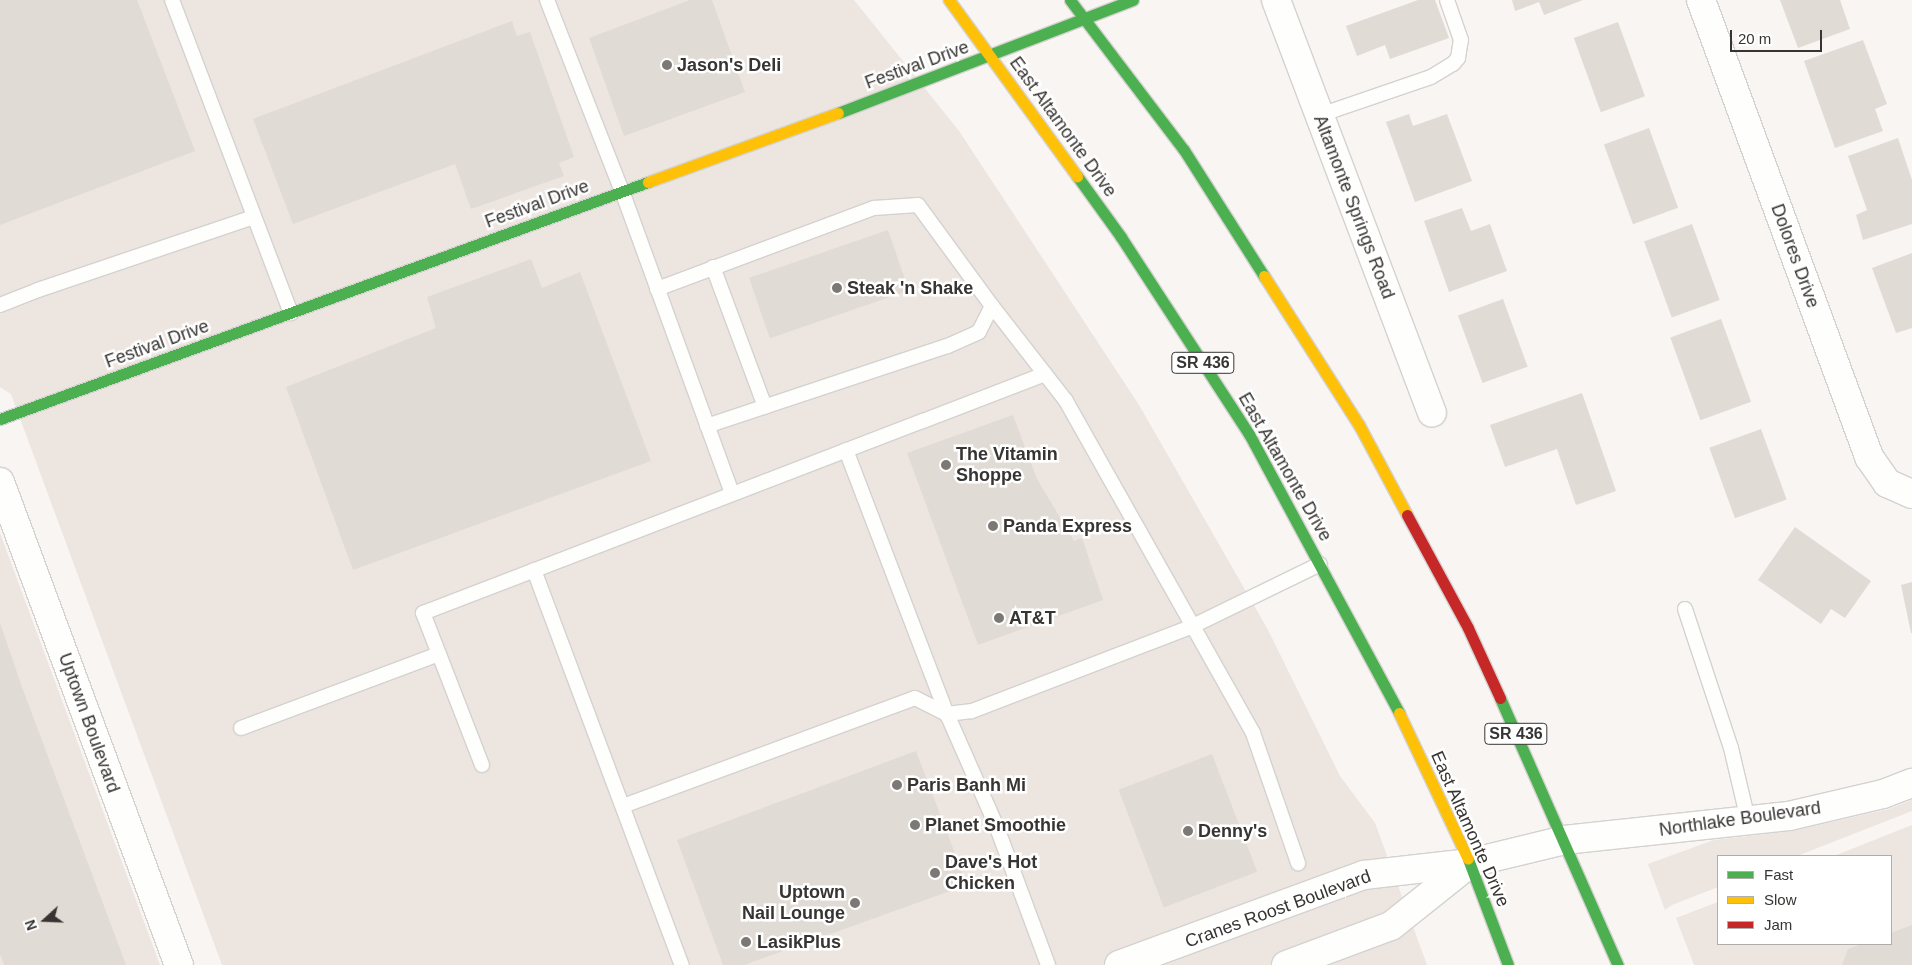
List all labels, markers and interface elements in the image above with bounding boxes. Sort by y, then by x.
scale bar [1732,20,1824,52]
text: 20 m [1738,30,1771,47]
street label: Festival Drive [862,36,972,94]
street label: East Altamonte Drive [1005,52,1121,202]
place label: Jason's Deli [677,54,781,76]
marker: Jason's Deli [661,59,673,71]
street label: Altamonte Springs Road [1309,112,1399,302]
street label: Festival Drive [482,175,592,233]
street label: Dolores Drive [1766,201,1824,311]
place label: Steak 'n Shake [847,277,973,299]
marker: Steak 'n Shake [831,282,843,294]
street label: Festival Drive [102,315,212,373]
road number: SR 436 [1170,349,1236,376]
street label: East Altamonte Drive [1233,388,1337,546]
place label: The Vitamin Shoppe [956,444,1058,486]
marker: The Vitamin Shoppe [940,459,952,471]
place label: Panda Express [1003,515,1132,537]
marker: Panda Express [987,520,999,532]
place label: AT&T [1009,607,1056,629]
marker: AT&T [993,612,1005,624]
street label: Uptown Boulevard [54,650,124,796]
road number: SR 436 [1484,721,1548,748]
street label: East Altamonte Drive [1426,747,1514,911]
place label: Paris Banh Mi [907,774,1026,796]
marker: Paris Banh Mi [891,779,903,791]
street label: Northlake Boulevard [1658,797,1822,841]
place label: Planet Smoothie [925,814,1066,836]
marker: Planet Smoothie [909,819,921,831]
place label: Denny's [1198,820,1267,842]
marker: Denny's [1182,825,1194,837]
place label: Dave's Hot Chicken [945,852,1037,894]
legend [1717,855,1892,945]
street label: Cranes Roost Boulevard [1182,865,1374,953]
text: Fast [1764,866,1793,883]
marker: Dave's Hot Chicken [929,867,941,879]
place label: Uptown Nail Lounge [742,882,845,924]
text: Slow [1764,891,1797,908]
north arrow [20,895,70,945]
marker: Uptown Nail Lounge [849,897,861,909]
text: Jam [1764,916,1792,933]
text: N [22,918,40,933]
place label: LasikPlus [757,931,841,953]
marker: LasikPlus [739,935,753,949]

